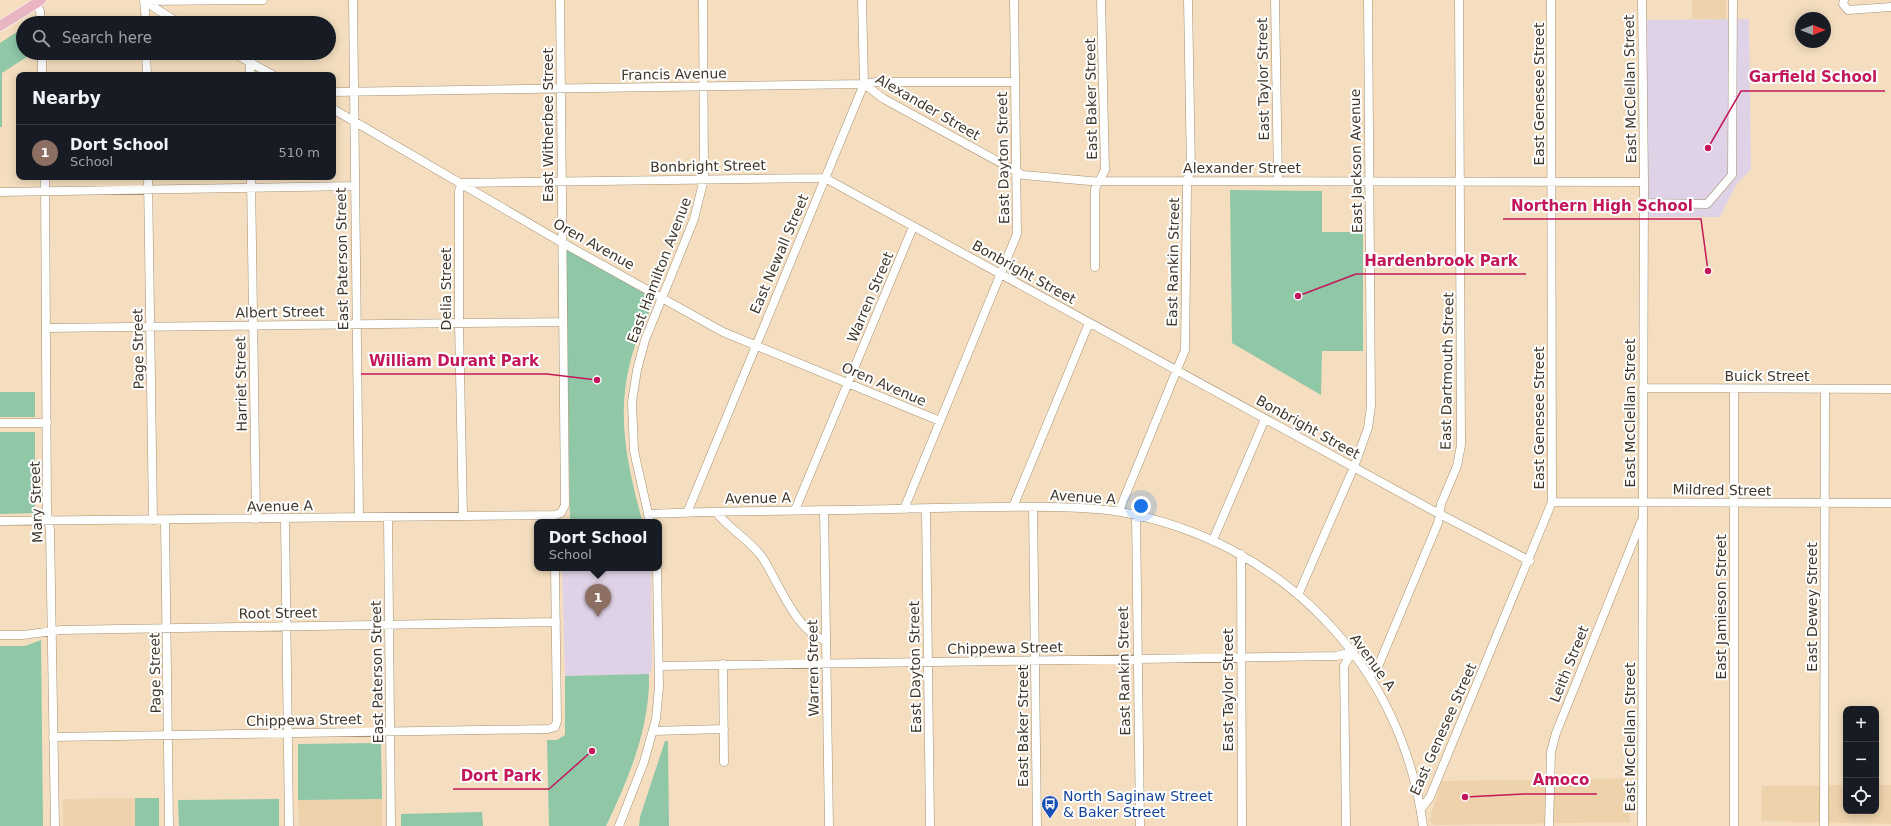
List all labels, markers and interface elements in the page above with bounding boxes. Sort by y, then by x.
north arrow [1795,12,1831,48]
street label: East McClellan Street [1621,14,1639,164]
search box [16,16,336,60]
street label: East Taylor Street [1254,17,1272,141]
street label: East Genesee Street [1531,22,1547,166]
icon: search [30,27,52,49]
text: Search here [62,29,152,47]
street label: East Baker Street [1082,37,1100,160]
street label: East Witherbee Street [540,48,556,202]
callout: Garfield School [1741,64,1885,91]
street label: Francis Avenue [621,65,727,83]
text: Garfield School [1749,68,1877,86]
street label: Alexander Street [873,71,983,144]
text: Nearby [32,88,101,108]
street label: East Jackson Avenue [1347,89,1365,233]
street label: East Dayton Street [994,91,1012,224]
text: Dort School [70,136,169,154]
text: 1 [40,145,50,160]
text: 510 m [278,145,320,160]
text: School [70,154,113,169]
street label: Bonbright Street [650,157,767,175]
street label: Alexander Street [1183,160,1301,176]
street label: East Paterson Street [333,187,351,330]
street label: East Newall Street [747,191,812,316]
callout: Northern High School [1503,192,1701,219]
street label: East Hamilton Avenue [624,195,694,345]
street label: East Rankin Street [1164,197,1182,327]
text: Northern High School [1511,197,1693,215]
street label: Oren Avenue [551,215,637,273]
street label: Bonbright Street [969,237,1079,307]
street label: Delia Street [438,247,454,330]
callout: Hardenbrook Park [1356,247,1526,274]
street label: Warren Street [844,249,897,345]
text: Hardenbrook Park [1364,252,1519,270]
street label: East Dartmouth Street [1438,292,1456,450]
street label: Albert Street [235,303,325,321]
street label: Page Street [129,308,147,390]
street label: Harriet Street [232,336,250,432]
street label: East McClellan Street [1622,338,1638,487]
street label: East Genesee Street [1531,346,1547,490]
callout: William Durant Park [361,347,547,374]
text: William Durant Park [369,352,540,370]
street label: Oren Avenue [839,359,929,409]
street label: Buick Street [1724,368,1810,384]
street label: Bonbright Street [1253,392,1363,462]
street label: Mary Street [27,460,45,543]
street label: Mildred Street [1673,481,1772,499]
street label: Avenue A [1049,487,1117,507]
street label: Avenue A [725,489,792,507]
your location [1131,496,1151,516]
street label: Avenue A [247,497,314,515]
popup [534,519,662,571]
text: Dort School [549,529,647,547]
street label: East Jamieson Street [1713,534,1729,680]
street label: East Dewey Street [1804,542,1820,672]
text: School [549,547,592,562]
pin: 1 [585,584,611,617]
street label: East Paterson Street [368,600,386,743]
street label: East Dayton Street [906,600,924,733]
street label: Root Street [239,604,318,622]
street label: East Rankin Street [1115,606,1133,736]
street label: Warren Street [804,619,822,717]
street label: Leith Street [1546,623,1592,705]
street label: East Taylor Street [1220,628,1236,751]
street label: Avenue A [1347,631,1399,694]
street label: Page Street [146,632,164,714]
street label: Chippewa Street [947,639,1064,657]
street label: East Genesee Street [1407,660,1480,798]
street label: East McClellan Street [1622,662,1638,811]
street label: East Baker Street [1015,665,1031,787]
map controls [1843,706,1879,814]
button: + [1843,706,1879,742]
street label: Chippewa Street [246,711,363,729]
button: − [1843,742,1879,778]
callout: Dort Park [453,762,549,789]
text: Dort Park [461,767,542,785]
callout: Amoco [1524,767,1597,794]
text: Amoco [1533,771,1589,789]
button: locate [1843,778,1879,814]
place label: North Saginaw Street & Baker Street [1063,788,1213,820]
bus stop icon: North Saginaw Street & Baker Street [1040,794,1060,819]

